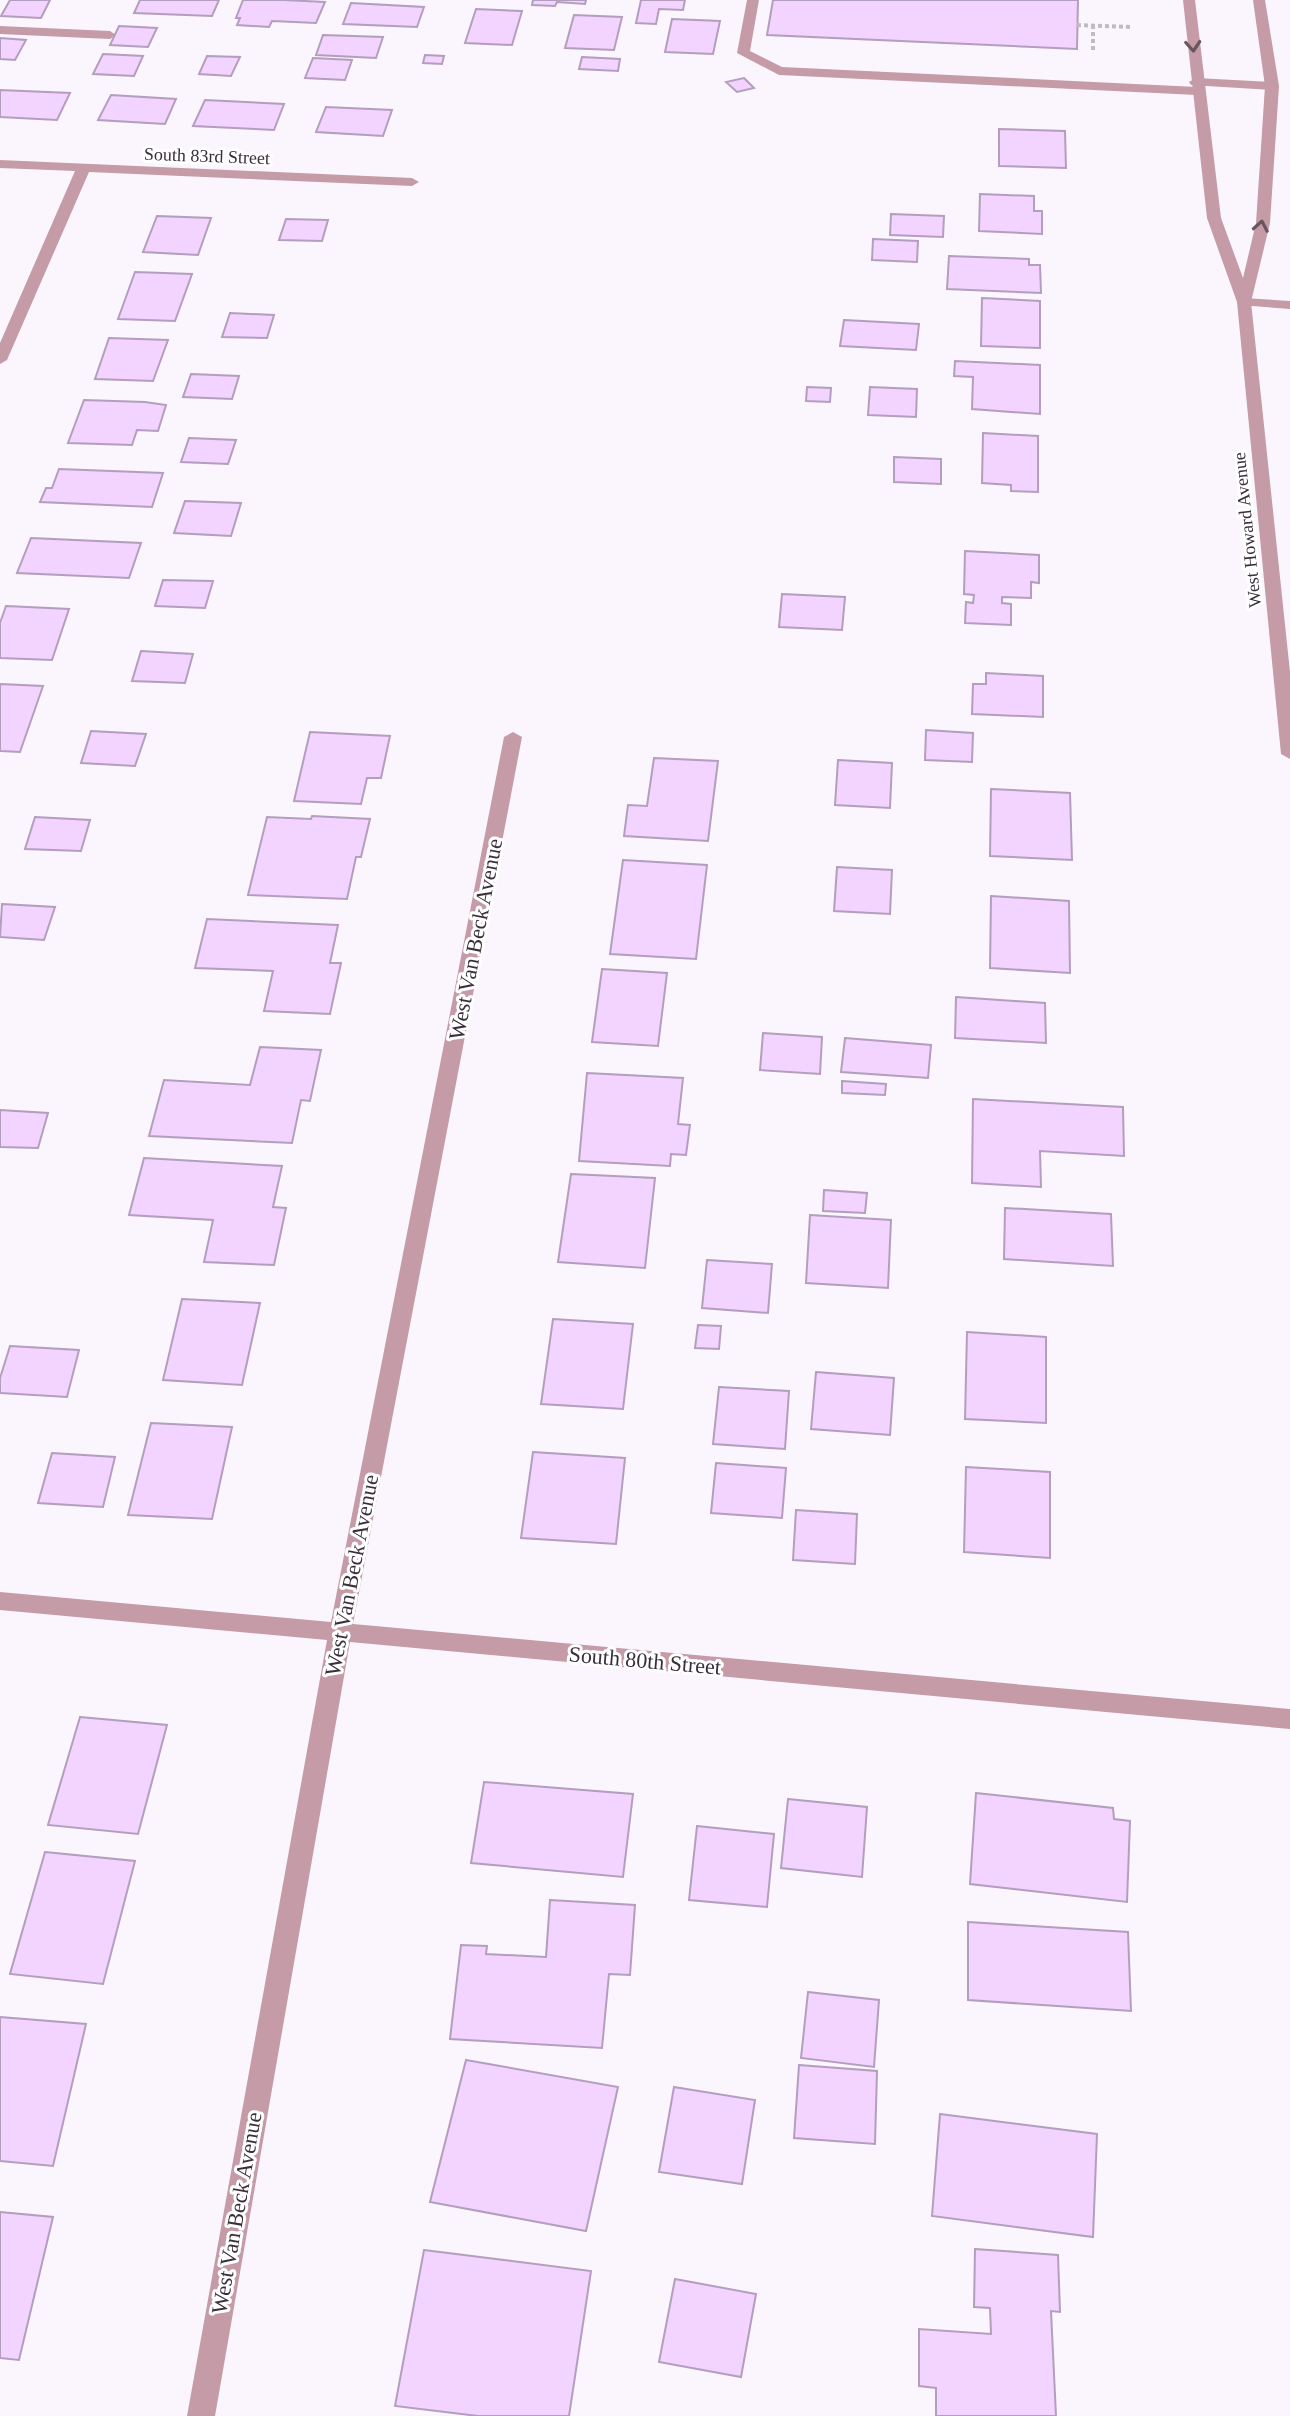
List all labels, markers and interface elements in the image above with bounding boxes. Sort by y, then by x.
one-way arrow [1184,40,1201,53]
street label: South 83rd Street [144,144,270,168]
one-way arrow [1252,220,1269,233]
street label: West Howard Avenue [1229,451,1265,609]
street label: West Van Beck Avenue [444,836,507,1042]
street label: West Van Beck Avenue [320,1472,383,1678]
street label: South 80th Street [568,1641,722,1680]
street label: West Van Beck Avenue [206,2110,267,2316]

